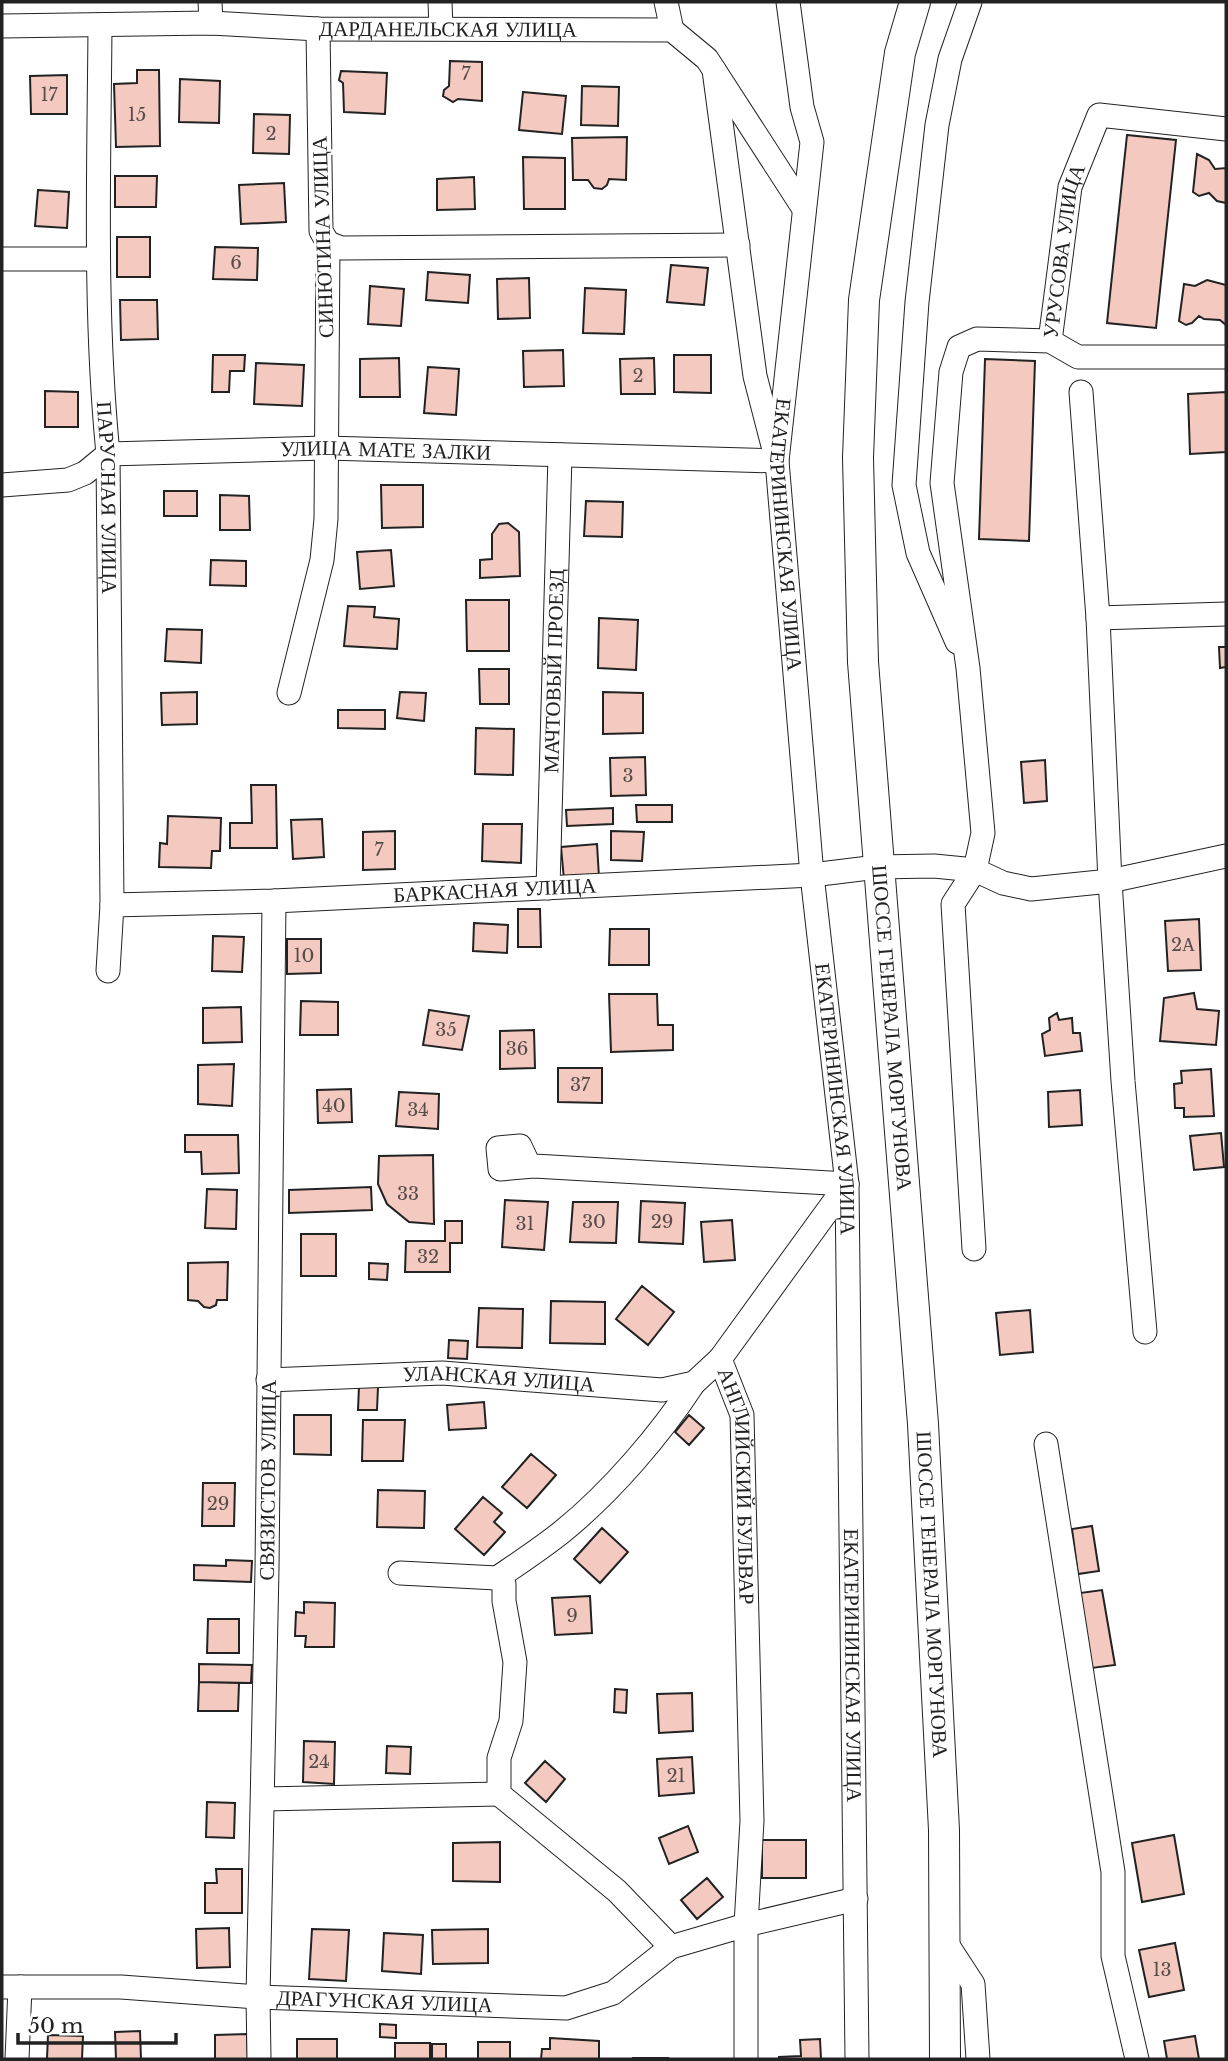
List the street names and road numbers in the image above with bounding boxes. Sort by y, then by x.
street label: ДАРДАНЕЛЬСКАЯ УЛИЦА [319,16,578,43]
street label: СИНЮТИНА УЛИЦА [306,135,340,338]
street label: УРУСОВА УЛИЦА [1037,159,1091,340]
street label: ЕКАТЕРИНИНСКАЯ УЛИЦА [764,397,808,673]
street label: ПАРУСНАЯ УЛИЦА [91,400,122,595]
street label: УЛИЦА МАТЕ ЗАЛКИ [280,435,491,466]
street label: МАЧТОВЫЙ ПРОЕЗД [538,568,570,774]
street label: ШОССЕ ГЕНЕРАЛА МОРГУНОВА [866,864,918,1193]
street label: БАРКАСНАЯ УЛИЦА [392,872,598,908]
street label: ЕКАТЕРИНИНСКАЯ УЛИЦА [809,961,861,1236]
street label: УЛАНСКАЯ УЛИЦА [402,1360,597,1398]
street label: АНГЛИЙСКИЙ БУЛЬВАР [712,1364,760,1605]
street label: СВЯЗИСТОВ УЛИЦА [254,1379,282,1581]
street label: ШОССЕ ГЕНЕРАЛА МОРГУНОВА [910,1431,953,1759]
street label: ЕКАТЕРИНИНСКАЯ УЛИЦА [838,1528,867,1803]
street label: ДРАГУНСКАЯ УЛИЦА [276,1985,494,2018]

